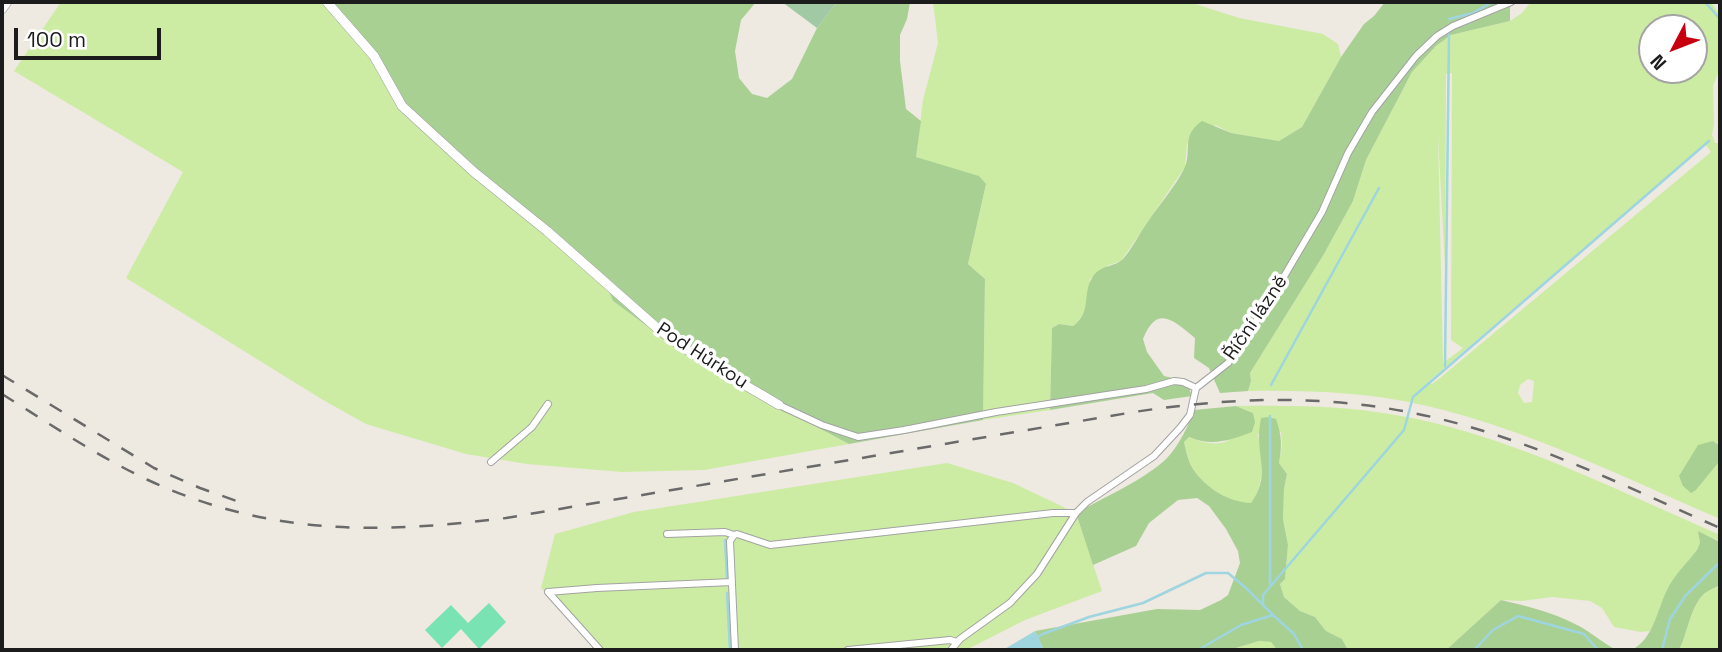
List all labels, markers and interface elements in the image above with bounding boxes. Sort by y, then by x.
scale bar [18,14,164,58]
north arrow [1638,14,1708,84]
text: 100 m [27,26,86,53]
text: N [1645,49,1672,75]
street label: Říční lázně [1219,271,1293,365]
street label: Pod Hůrkou [652,318,752,394]

